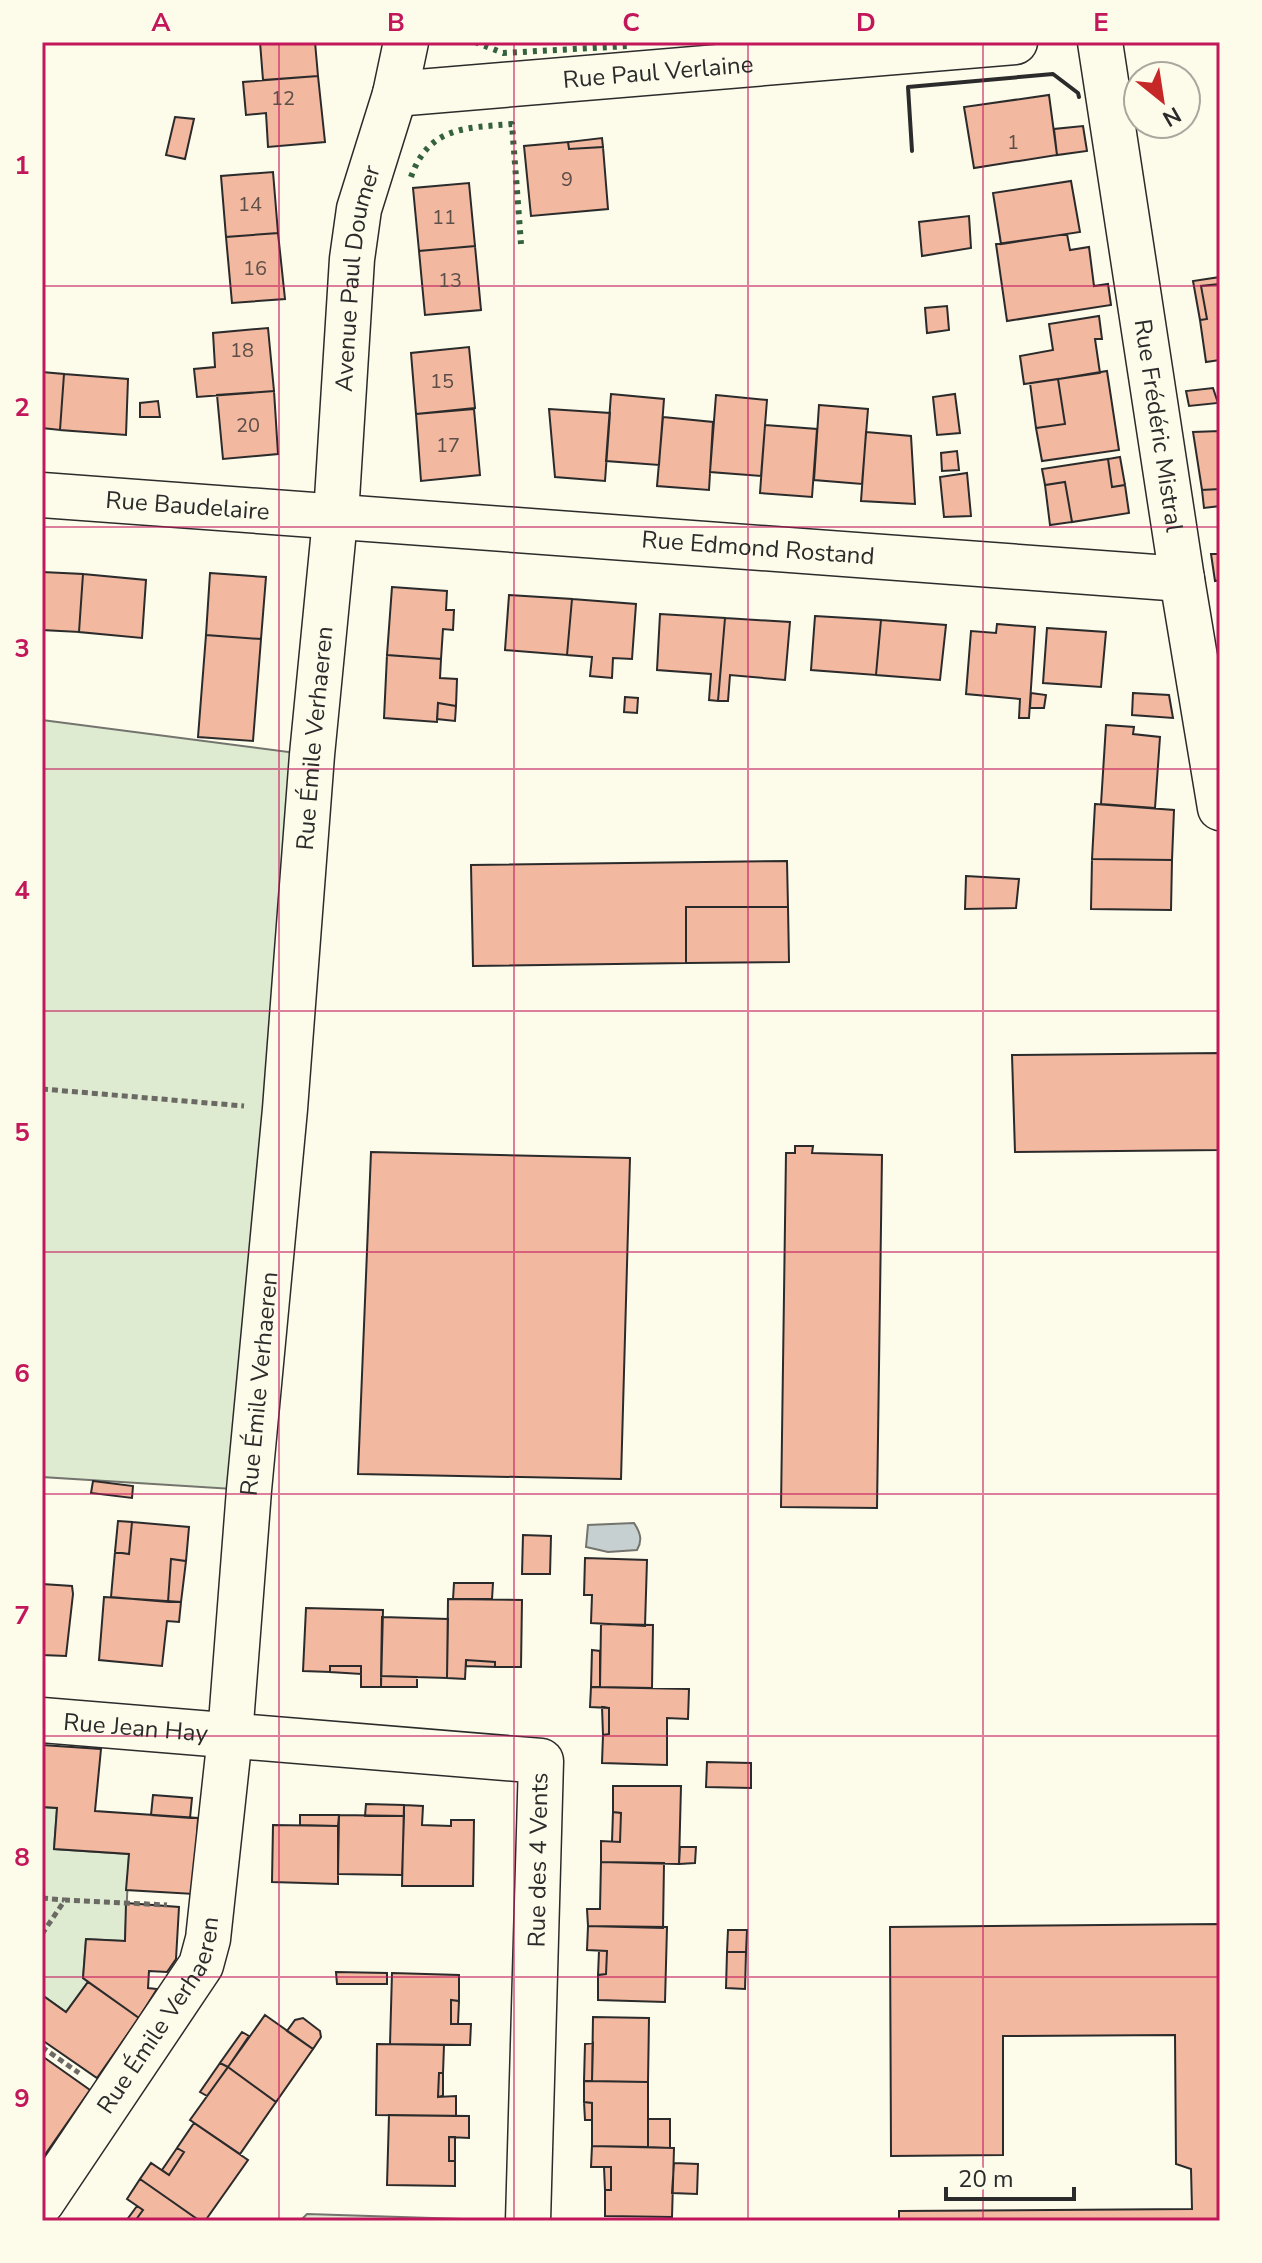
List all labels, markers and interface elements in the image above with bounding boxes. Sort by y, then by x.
text: A [151,5,171,40]
text: B [387,5,405,40]
text: C [622,5,640,40]
text: D [856,5,876,40]
text: E [1093,5,1109,40]
street label: Rue Paul Verlaine [562,48,755,96]
north arrow [1122,60,1202,140]
house number: 12 [271,85,295,112]
text: N [1157,99,1186,134]
house number: 1 [1007,129,1019,156]
text: 1 [14,148,30,183]
street label: Avenue Paul Doumer [328,161,388,393]
house number: 9 [561,166,573,193]
house number: 14 [238,191,262,218]
house number: 11 [432,204,456,231]
house number: 16 [243,255,267,282]
house number: 13 [438,267,462,294]
street label: Rue Frédéric Mistral [1127,317,1191,534]
house number: 18 [230,337,254,364]
house number: 15 [430,368,454,395]
text: 2 [14,390,30,425]
house number: 20 [236,412,260,439]
house number: 17 [436,432,460,459]
street label: Rue Baudelaire [104,484,271,528]
street label: Rue Edmond Rostand [640,523,876,572]
street label: Rue Émile Verhaeren [289,624,341,851]
text: 3 [14,631,30,666]
text: 4 [14,873,30,908]
text: 5 [14,1115,30,1150]
street label: Rue Émile Verhaeren [233,1270,286,1497]
text: 6 [14,1356,30,1391]
text: 7 [14,1598,30,1633]
street label: Rue Jean Hay [62,1706,210,1750]
street label: Rue des 4 Vents [520,1772,556,1948]
text: 8 [14,1840,30,1875]
street label: Rue Émile Verhaeren [90,1915,226,2120]
text: 9 [14,2081,30,2116]
scale bar [946,2151,1074,2201]
text: 20 m [958,2163,1014,2195]

